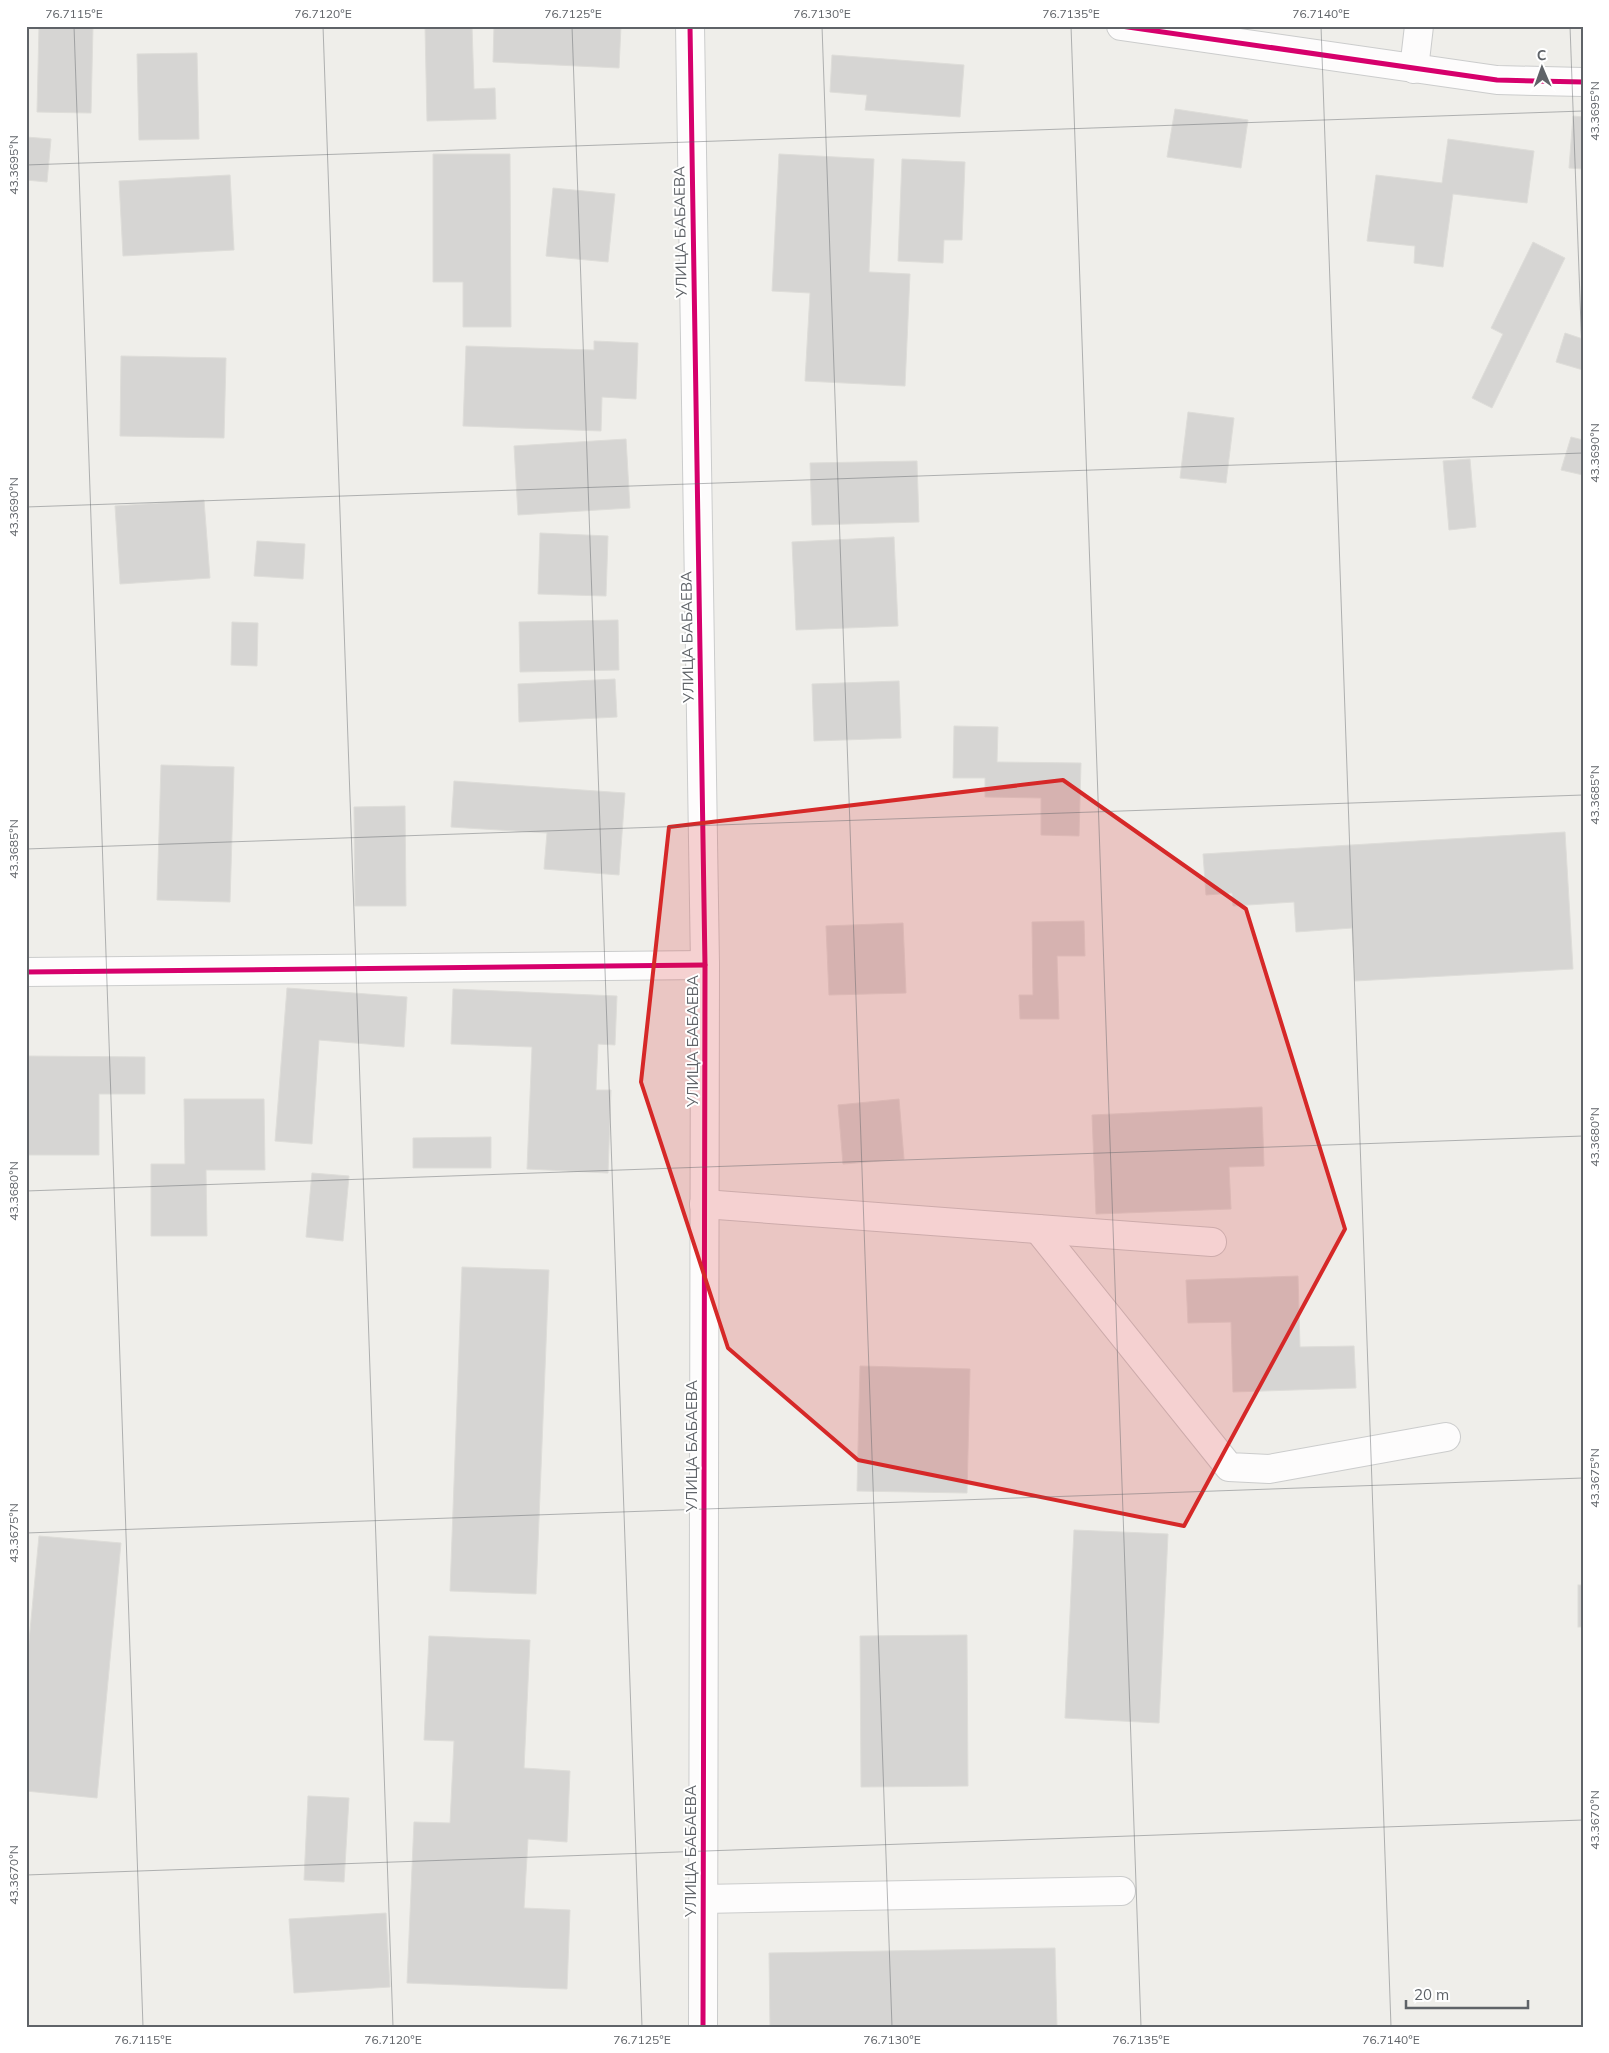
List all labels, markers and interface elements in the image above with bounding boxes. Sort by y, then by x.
text: 76.7115°E [45,6,103,21]
text: 76.7120°E [294,6,352,21]
text: 76.7125°E [544,6,602,21]
text: 76.7130°E [793,6,851,21]
text: 76.7135°E [1042,6,1100,21]
text: 76.7140°E [1292,6,1350,21]
north arrow [1516,42,1566,92]
text: С [1536,46,1547,64]
text: 43.3695°N [1587,81,1602,141]
text: 43.3695°N [6,135,21,195]
street label: УЛИЦА БАБАЕВА [669,166,691,299]
text: 43.3690°N [1587,423,1602,483]
text: 43.3690°N [6,477,21,537]
street label: УЛИЦА БАБАЕВА [676,571,698,704]
text: 43.3685°N [1587,765,1602,825]
text: 43.3685°N [6,819,21,879]
street label: УЛИЦА БАБАЕВА [683,975,702,1108]
text: 43.3680°N [1587,1107,1602,1167]
text: 43.3680°N [6,1161,21,1221]
street label: УЛИЦА БАБАЕВА [682,1380,701,1513]
text: 43.3675°N [1587,1448,1602,1508]
text: 43.3675°N [6,1503,21,1563]
street label: УЛИЦА БАБАЕВА [681,1785,700,1918]
text: 43.3670°N [1587,1790,1602,1850]
text: 43.3670°N [6,1845,21,1905]
scale bar [1406,1978,1529,2010]
text: 20 m [1414,1985,1449,2004]
text: 76.7115°E [114,2032,172,2047]
text: 76.7120°E [364,2032,422,2047]
text: 76.7125°E [613,2032,671,2047]
text: 76.7130°E [863,2032,921,2047]
text: 76.7135°E [1112,2032,1170,2047]
text: 76.7140°E [1362,2032,1420,2047]

